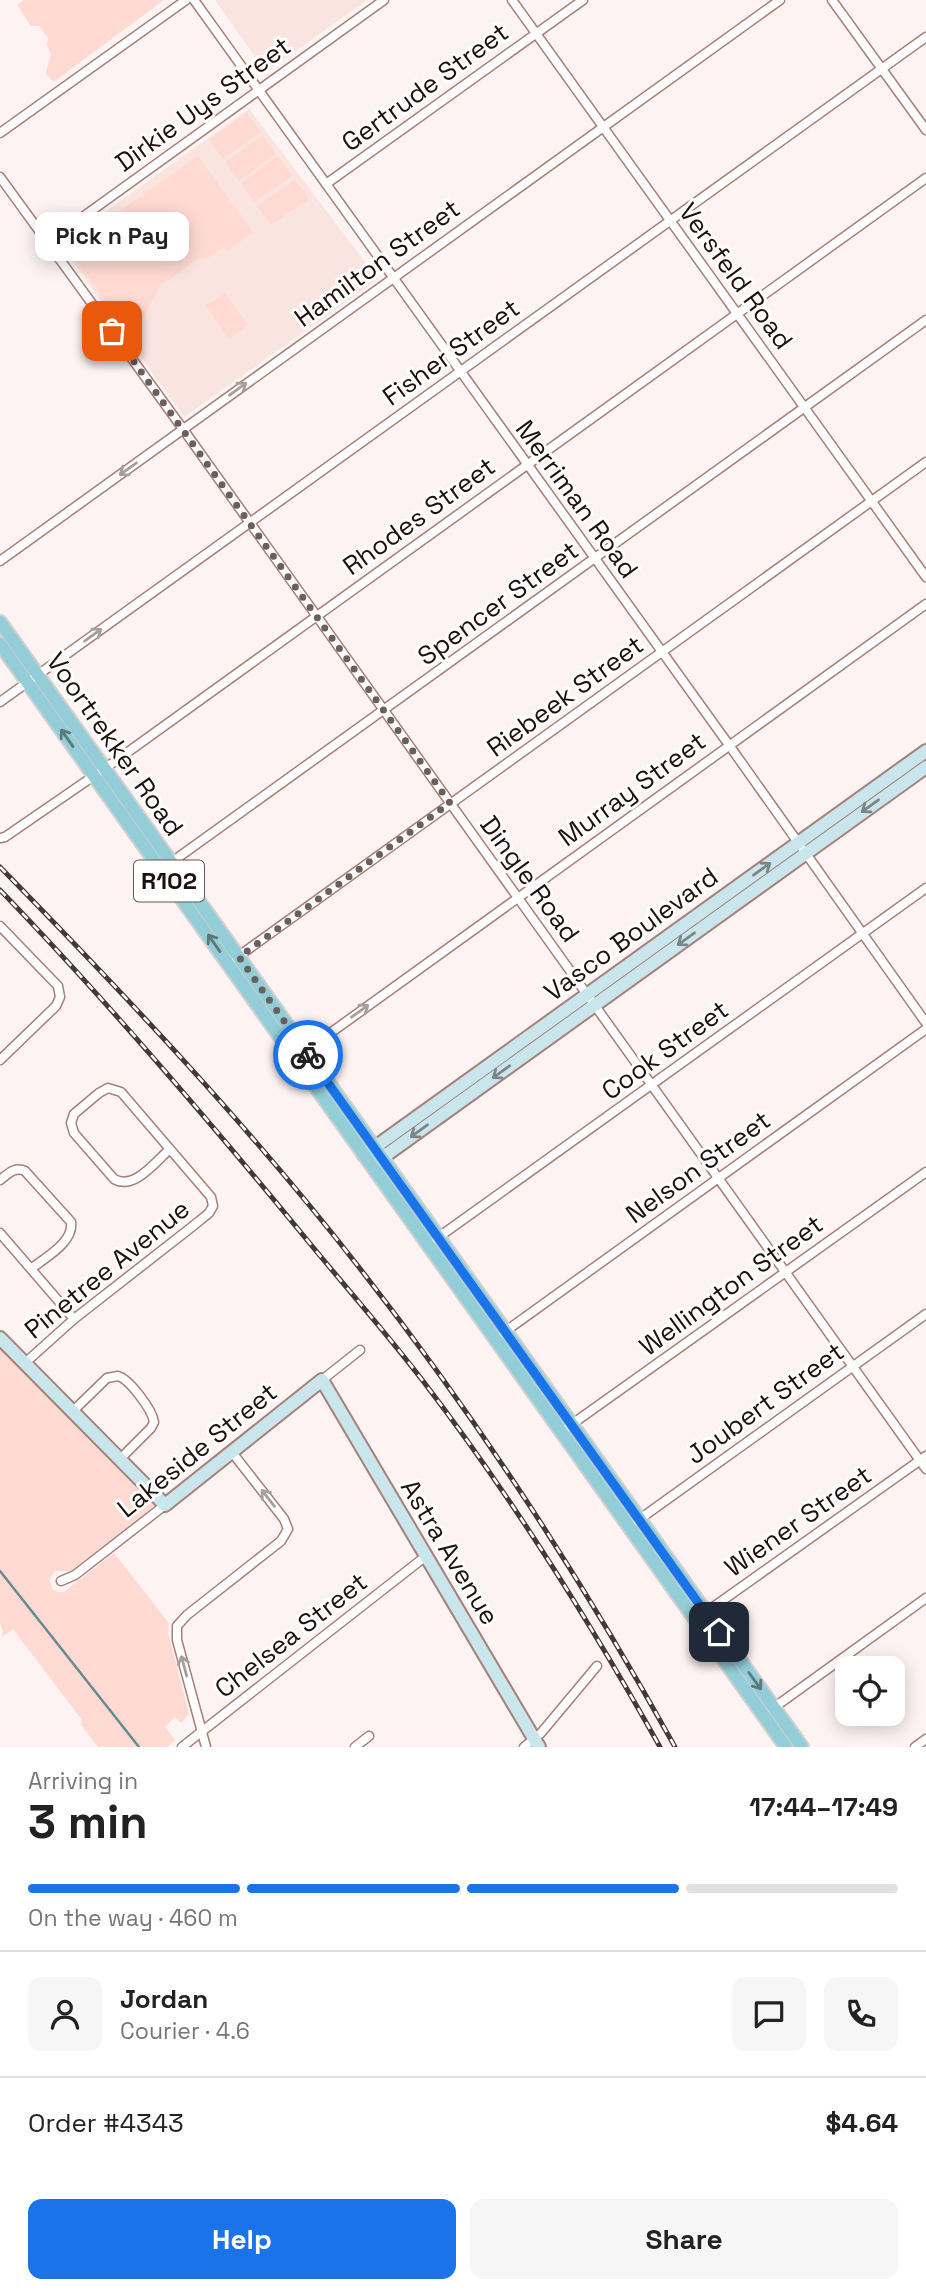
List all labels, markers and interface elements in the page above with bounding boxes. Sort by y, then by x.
street label: Gertrude Street [335,15,515,159]
street label: Dirkie Uys Street [109,29,297,179]
street label: Hamilton Street [287,191,467,335]
street label: Versfeld Road [671,196,801,356]
callout: Pick n Pay [35,212,189,261]
text: Pick n Pay [55,221,169,251]
street label: Fisher Street [376,291,526,413]
pin [82,301,142,361]
icon: bag [93,312,131,350]
one-way arrow [229,382,248,397]
street label: Merriman Road [508,413,646,585]
street label: Rhodes Street [336,449,502,583]
one-way arrow [119,462,138,476]
street label: Spencer Street [411,533,585,673]
one-way arrow [83,628,102,642]
street label: Riebeek Street [480,628,650,764]
street label: Voortrekker Road [39,645,191,843]
street label: Murray Street [552,724,712,854]
one-way arrow [60,729,75,748]
one-way arrow [861,798,880,813]
street label: Dingle Road [473,809,587,949]
street label: Vasco Boulevard [537,859,725,1009]
road number: R102 [134,860,204,902]
one-way arrow [752,862,771,876]
one-way arrow [677,932,696,946]
one-way arrow [207,934,221,953]
street label: Cook Street [595,992,735,1108]
one-way arrow [350,1004,369,1018]
courier [273,1020,343,1090]
icon: bike [289,1036,327,1074]
one-way arrow [493,1065,511,1080]
street label: Nelson Street [619,1103,777,1231]
one-way arrow [410,1124,429,1139]
street label: Pinetree Avenue [17,1192,197,1346]
street label: Wellington Street [632,1207,830,1363]
street label: Joubert Street [679,1334,851,1472]
street label: Lakeside Street [110,1375,284,1525]
street label: Wiener Street [718,1458,878,1584]
street label: Astra Avenue [393,1473,507,1631]
one-way arrow [260,1490,275,1508]
street label: Chelsea Street [208,1565,374,1705]
pin [689,1602,749,1662]
icon: home [700,1613,738,1651]
one-way arrow [177,1655,190,1678]
map controls [835,1656,905,1726]
button: locate [835,1656,905,1726]
one-way arrow [747,1671,762,1689]
text: Arriving in [28,1766,138,1796]
text: 17:44–17:49 [749,1790,898,1824]
text: 3 min [28,1793,148,1851]
text: On the way · 460 m [28,1903,238,1933]
button: person [28,1977,102,2051]
button: chat [732,1977,806,2051]
button: phone [824,1977,898,2051]
text: Jordan [120,1982,208,2016]
text: Courier · 4.6 [120,2016,250,2046]
text: Order #4343 [28,2106,184,2140]
text: $4.64 [826,2106,898,2140]
button: Help [28,2199,456,2279]
button: Share [470,2199,898,2279]

